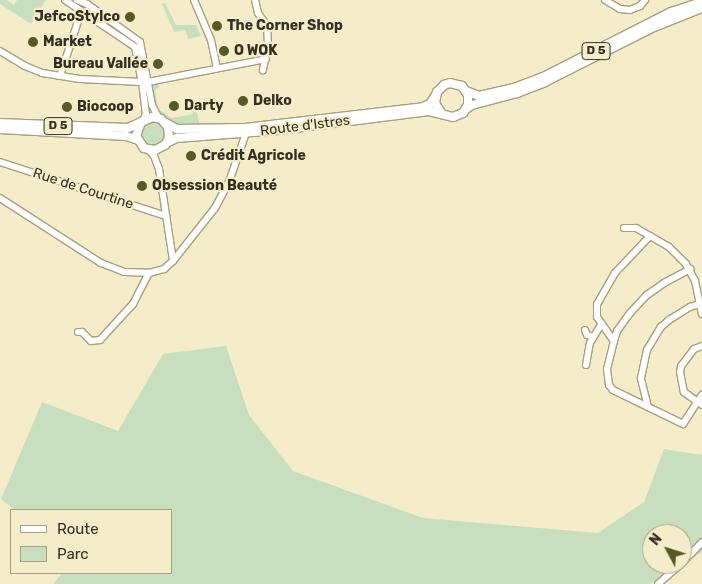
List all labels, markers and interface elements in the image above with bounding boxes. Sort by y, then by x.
place label: JefcoStylco [34,9,120,25]
marker: JefcoStylco [124,11,136,23]
place label: The Corner Shop [227,18,343,34]
marker: The Corner Shop [211,20,223,32]
place label: Market [43,34,92,50]
marker: Market [27,36,39,48]
road number: D 5 [581,41,611,60]
place label: O WOK [234,43,278,59]
marker: O WOK [218,45,230,57]
place label: Bureau Vallée [53,56,148,72]
marker: Bureau Vallée [152,58,164,70]
place label: Delko [253,93,292,109]
marker: Delko [237,95,249,107]
place label: Darty [184,98,224,114]
place label: Biocoop [77,99,134,115]
marker: Darty [168,100,180,112]
marker: Biocoop [61,101,73,113]
street label: Route d'Istres [259,112,351,140]
road number: D 5 [43,116,73,136]
place label: Crédit Agricole [201,148,306,164]
marker: Crédit Agricole [185,150,197,162]
street label: Rue de Courtine [31,165,135,213]
place label: Obsession Beauté [152,178,277,194]
marker: Obsession Beauté [136,180,148,192]
legend [10,509,172,574]
text: Route [57,520,99,538]
north arrow [642,524,692,574]
text: N [646,530,666,549]
text: Parc [57,545,89,563]

